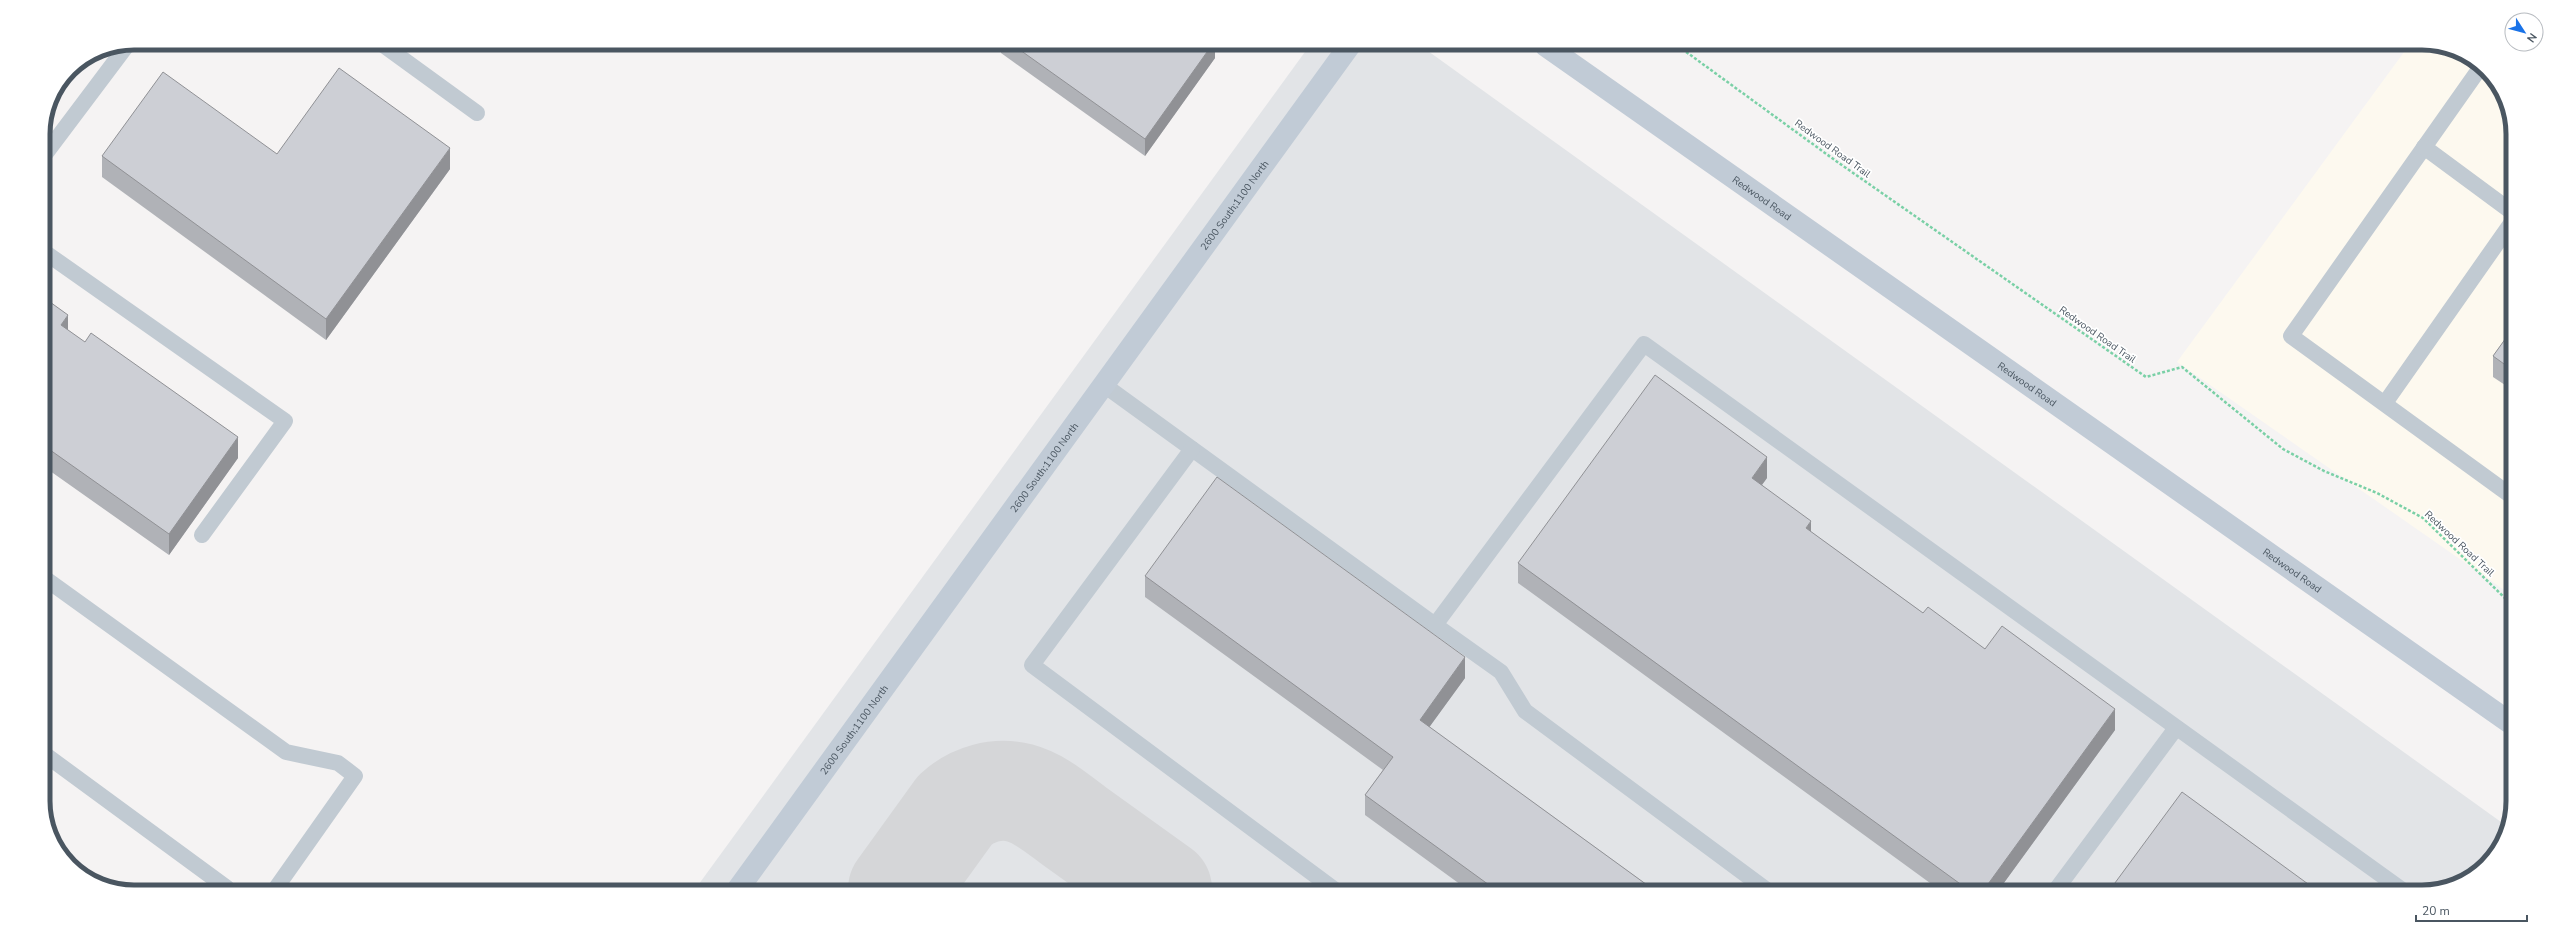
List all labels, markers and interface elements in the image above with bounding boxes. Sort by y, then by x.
north arrow [2504,12,2544,52]
text: N [2523,30,2540,45]
street label: Redwood Road Trail [1792,116,1873,181]
street label: 2600 South;1100 North [1197,158,1272,253]
street label: Redwood Road [1729,173,1794,224]
street label: Redwood Road Trail [2056,303,2139,367]
street label: Redwood Road [1994,359,2059,410]
street label: 2600 South;1100 North [1007,420,1082,516]
street label: Redwood Road Trail [2421,508,2497,580]
street label: Redwood Road [2260,545,2324,596]
street label: 2600 South;1100 North [817,682,892,778]
scale bar [2416,897,2527,923]
text: 20 m [2422,903,2450,919]

